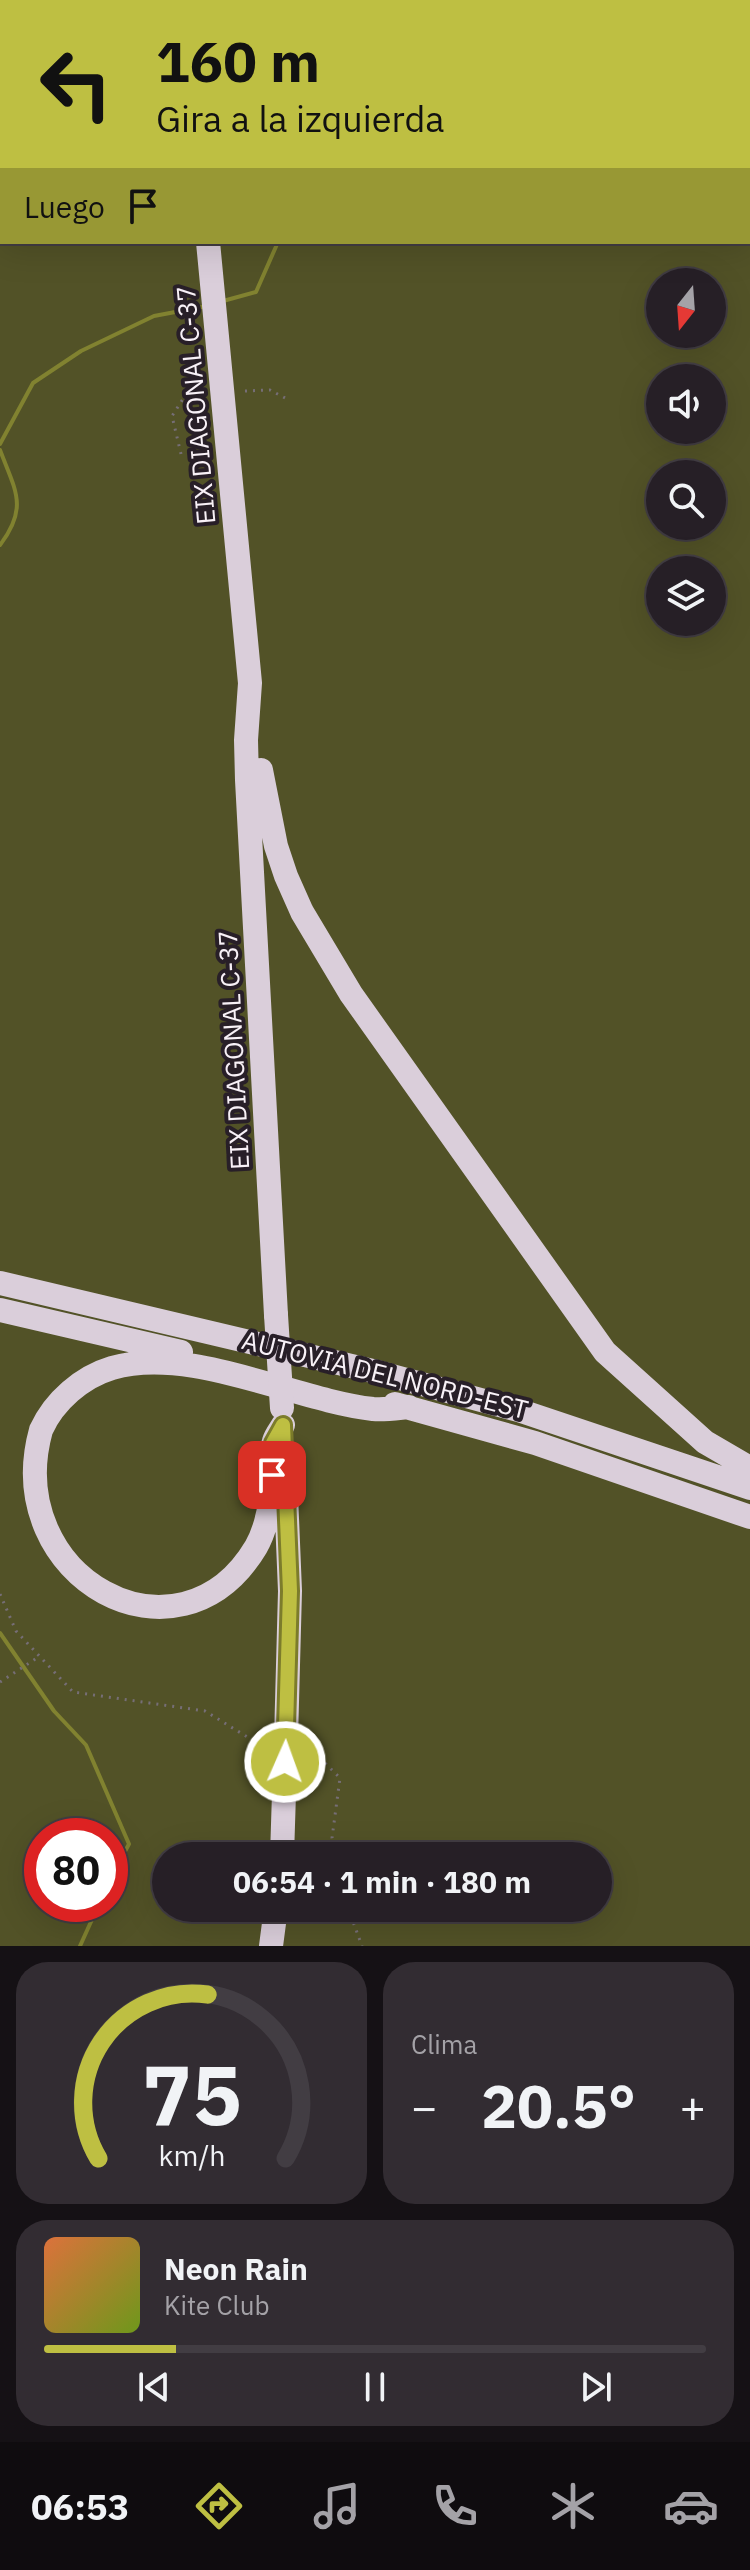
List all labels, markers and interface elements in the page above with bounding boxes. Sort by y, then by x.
text: 160 m [156,25,320,97]
icon: left [24,32,128,136]
text: Gira a la izquierda [156,95,445,142]
icon: arrive [121,184,165,228]
text: Luego [24,187,105,226]
north arrow [646,268,726,348]
map controls [646,268,726,636]
street label: EIX DIAGONAL C-37 [168,284,222,526]
button: sound [646,364,726,444]
button: search [646,460,726,540]
button: layers [646,556,726,636]
street label: EIX DIAGONAL C-37 [210,929,256,1171]
street label: AUTOVIA DEL NORD-EST [239,1322,532,1426]
pin [238,1441,306,1509]
icon: arrive [250,1453,294,1497]
position arrow [243,1720,327,1804]
speed limit sign: 80 [24,1818,128,1922]
text: 06:54 · 1 min · 180 m [233,1862,531,1901]
text: Clima [411,2027,477,2061]
text: 75 [142,2040,241,2148]
text: 20.5° [481,2066,636,2145]
text: − [411,2078,437,2135]
text: + [680,2078,706,2135]
text: km/h [158,2137,225,2174]
text: Neon Rain [164,2249,308,2288]
text: Kite Club [164,2288,269,2322]
icon: previous [132,2365,176,2409]
icon: pause [353,2365,397,2409]
icon: next [574,2365,618,2409]
icon: directions [191,2478,247,2534]
icon: music [309,2478,365,2534]
icon: phone [427,2478,483,2534]
icon: climate [545,2478,601,2534]
icon: car [663,2478,719,2534]
text: 06:53 [31,2483,129,2530]

